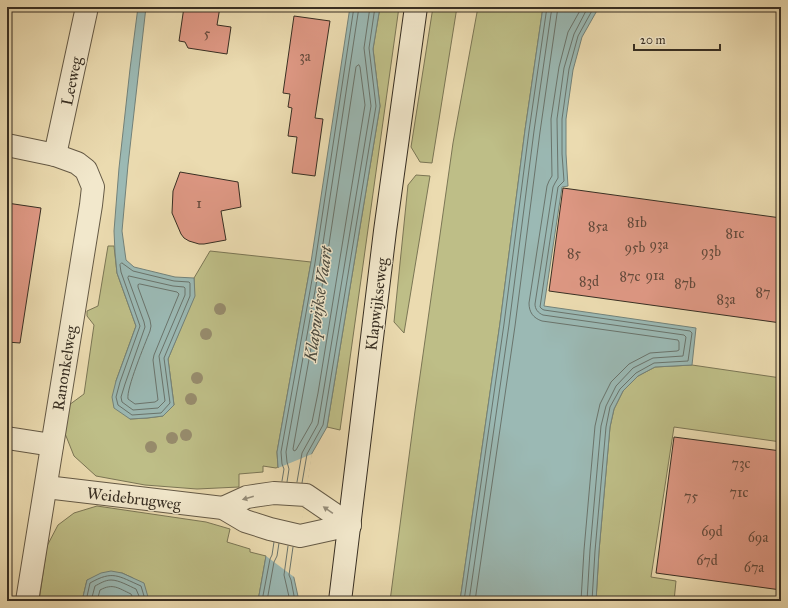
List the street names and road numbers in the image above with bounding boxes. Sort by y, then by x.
street label: Leeweg [57,54,87,108]
street label: Klapwijkseweg [361,256,393,352]
street label: Ranonkelweg [48,324,82,412]
street label: Weidebrugweg [86,483,183,515]

